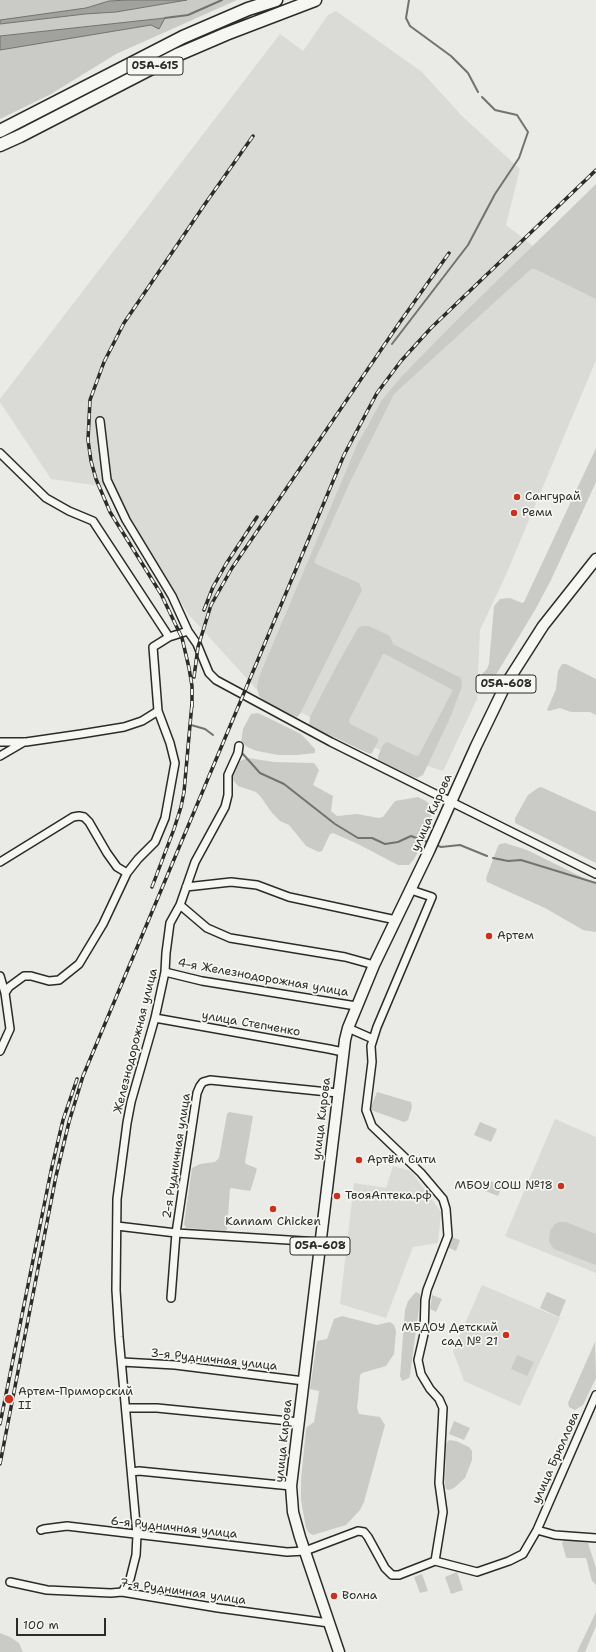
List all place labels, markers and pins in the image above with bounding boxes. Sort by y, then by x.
place label: Сангурай [525,490,581,504]
marker: Сангурай [512,492,522,502]
place label: Реми [522,506,552,520]
marker: Реми [509,508,519,518]
place label: Артем [497,929,534,943]
marker: Артем [484,931,494,941]
place label: Артём Сити [367,1153,436,1167]
marker: Артём Сити [354,1155,364,1165]
place label: МБОУ СОШ №18 [454,1179,553,1193]
marker: МБОУ СОШ №18 [556,1181,566,1191]
place label: ТвояАптека.рф [345,1189,431,1203]
marker: ТвояАптека.рф [332,1191,342,1201]
marker: Kannam Chicken [268,1204,278,1214]
place label: Kannam Chicken [225,1215,321,1229]
place label: МБДОУ Детский сад № 21 [402,1321,498,1349]
marker: МБДОУ Детский сад № 21 [501,1330,511,1340]
place label: Артем-Приморский II [18,1385,133,1413]
marker: Артем-Приморский II [3,1393,15,1405]
place label: Волна [342,1589,377,1603]
marker: Волна [329,1591,339,1601]

